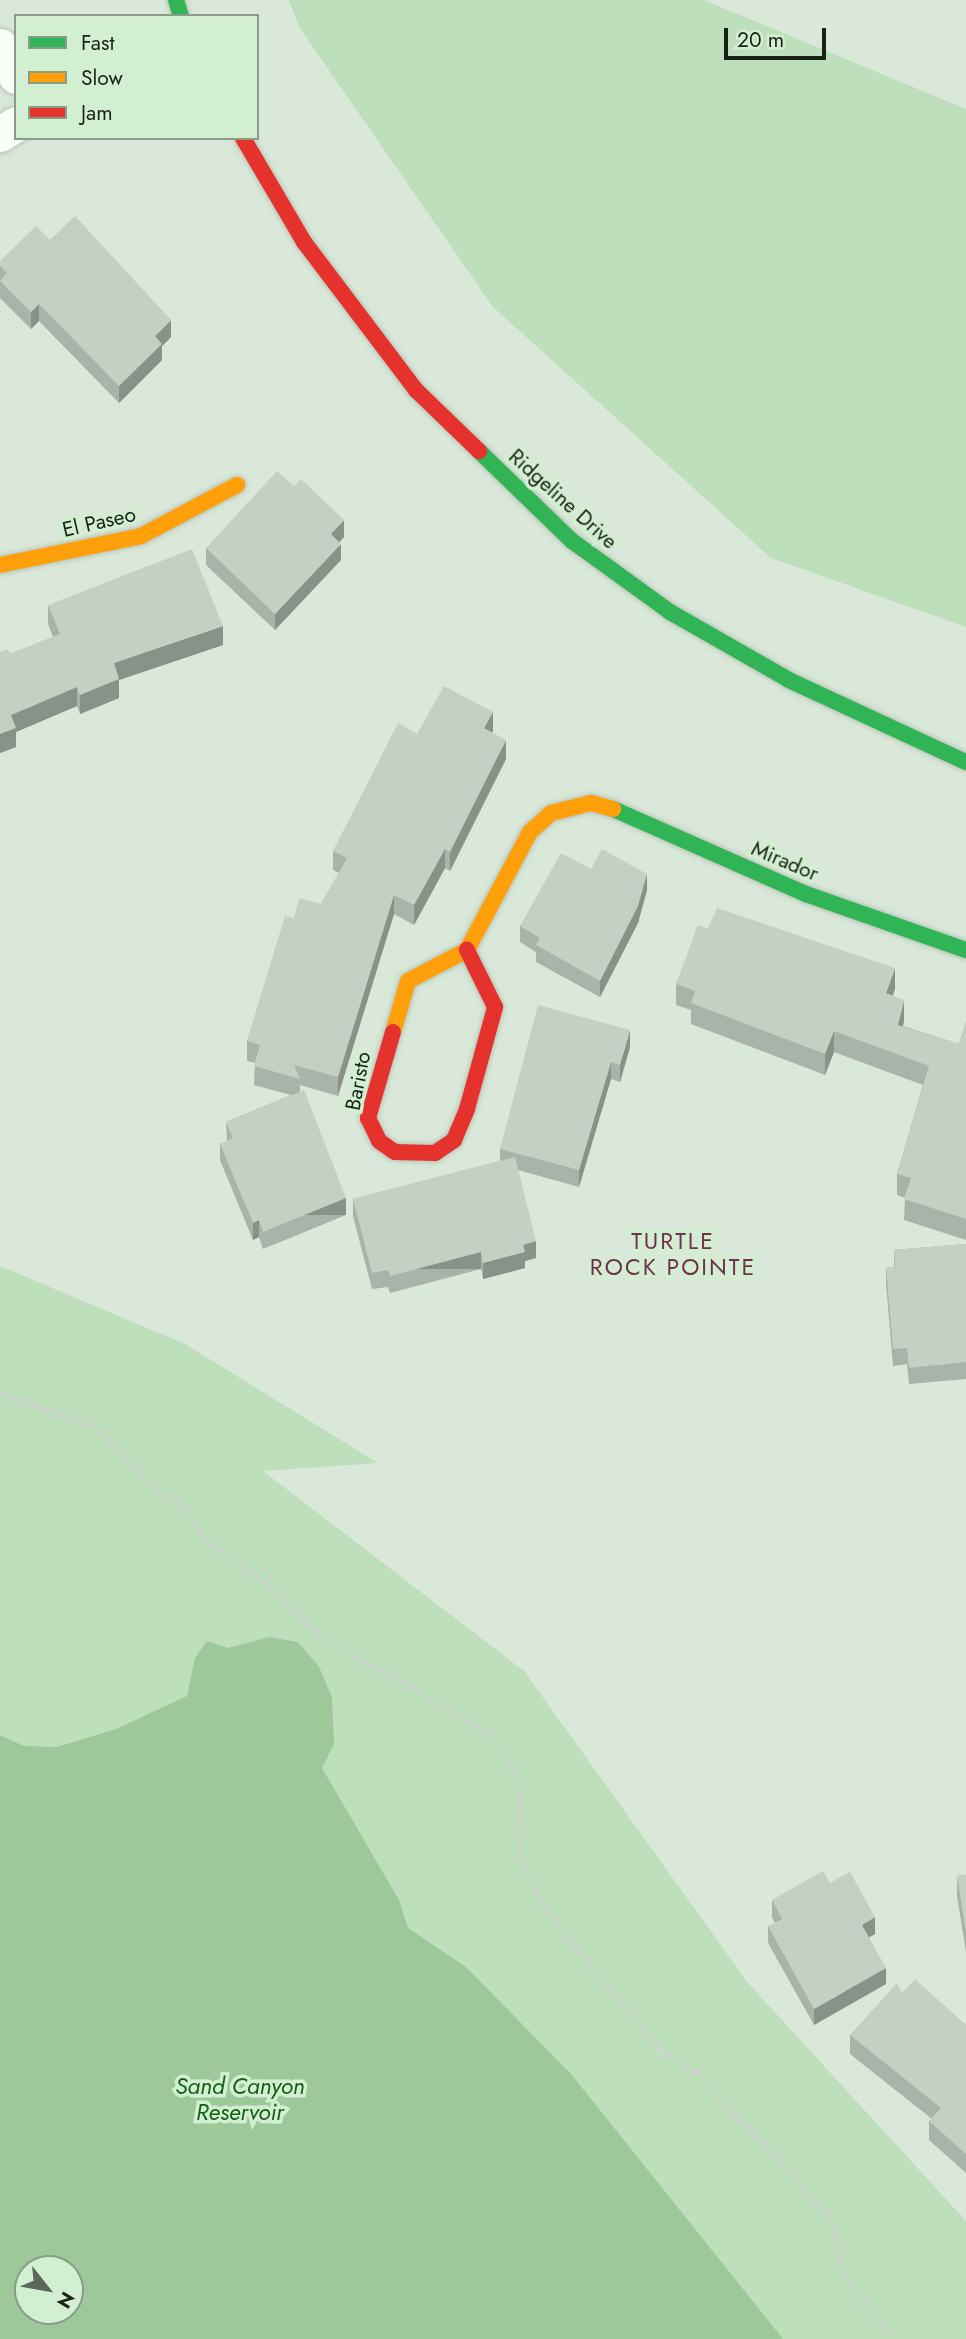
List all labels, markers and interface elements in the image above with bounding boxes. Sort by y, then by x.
legend [14,14,259,140]
scale bar [728,14,830,58]
text: 20 m [737,25,784,55]
text: Fast [81,28,114,58]
text: Slow [81,63,123,93]
text: Jam [81,98,113,128]
street label: Ridgeline Drive [504,444,622,554]
street label: El Paseo [60,501,138,543]
street label: Mirador [748,836,822,886]
street label: Baristo [340,1049,376,1113]
district label: TURTLE ROCK POINTE [591,1227,755,1281]
water label: Sand Canyon Reservoir [175,2072,305,2126]
north arrow [14,2255,84,2325]
text: N [50,2287,81,2313]

